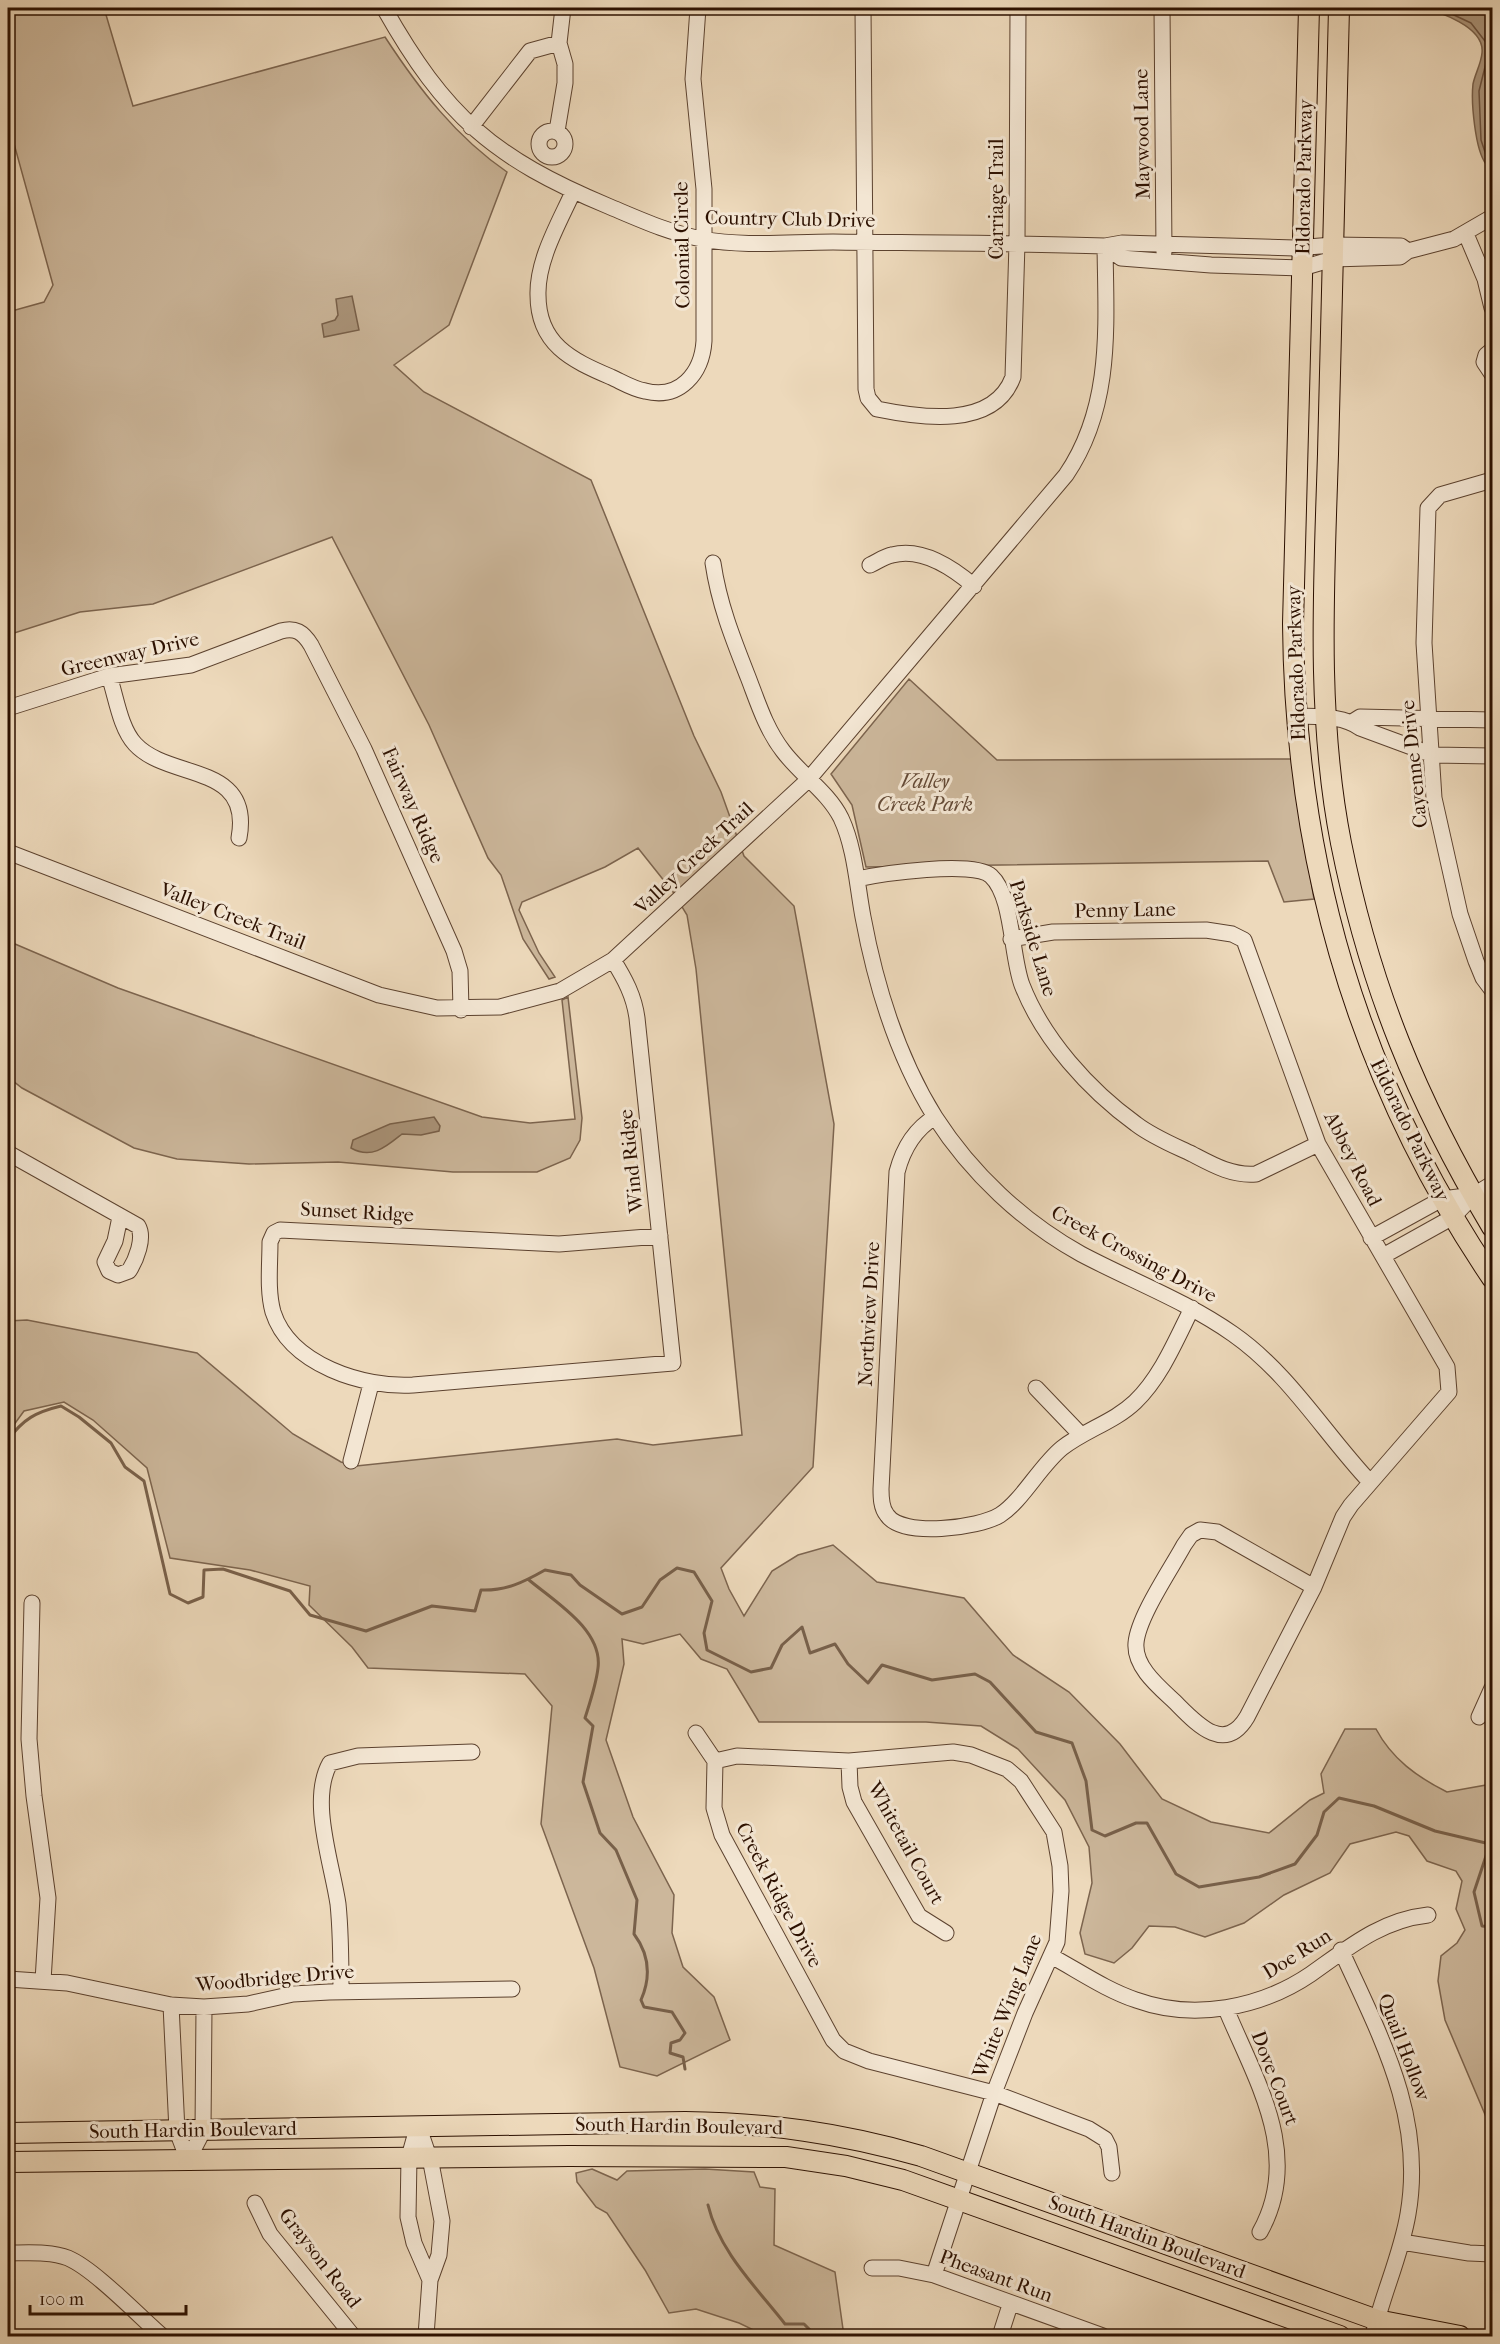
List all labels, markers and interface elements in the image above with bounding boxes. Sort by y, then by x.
street label: Maywood Lane [1129,68,1155,200]
street label: Eldorado Parkway [1291,98,1317,255]
street label: Carriage Trail [985,138,1008,260]
street label: Colonial Circle [669,181,695,309]
street label: Country Club Drive [705,206,876,232]
street label: Eldorado Parkway [1282,584,1310,741]
street label: Greenway Drive [59,627,201,681]
street label: Cayenne Drive [1396,699,1432,829]
street label: Fairway Ridge [377,743,449,867]
park label: Valley Creek Park [877,770,973,816]
street label: Valley Creek Trail [629,797,758,920]
street label: Valley Creek Trail [156,877,309,954]
street label: Parkside Lane [1004,877,1062,999]
street label: Penny Lane [1074,898,1176,922]
street label: Eldorado Parkway [1366,1055,1455,1206]
street label: Abbey Road [1319,1107,1387,1211]
street label: Wind Ridge [614,1108,648,1215]
street label: Sunset Ridge [300,1198,414,1226]
street label: Creek Crossing Drive [1047,1201,1221,1307]
street label: Northview Drive [854,1241,884,1387]
street label: Whitetail Court [862,1777,949,1908]
street label: Creek Ridge Drive [731,1819,827,1972]
street label: Doe Run [1258,1924,1336,1984]
street label: White Wing Lane [967,1931,1046,2082]
street label: Woodbridge Drive [194,1960,355,1996]
street label: Quail Hollow [1373,1990,1435,2105]
street label: Dove Court [1246,2028,1304,2128]
street label: South Hardin Boulevard [575,2113,784,2139]
street label: South Hardin Boulevard [89,2117,298,2143]
street label: South Hardin Boulevard [1045,2191,1250,2284]
street label: Grayson Road [274,2204,367,2313]
street label: Pheasant Run [936,2245,1056,2307]
scale bar [30,2278,186,2316]
text: 100 m [39,2289,84,2310]

